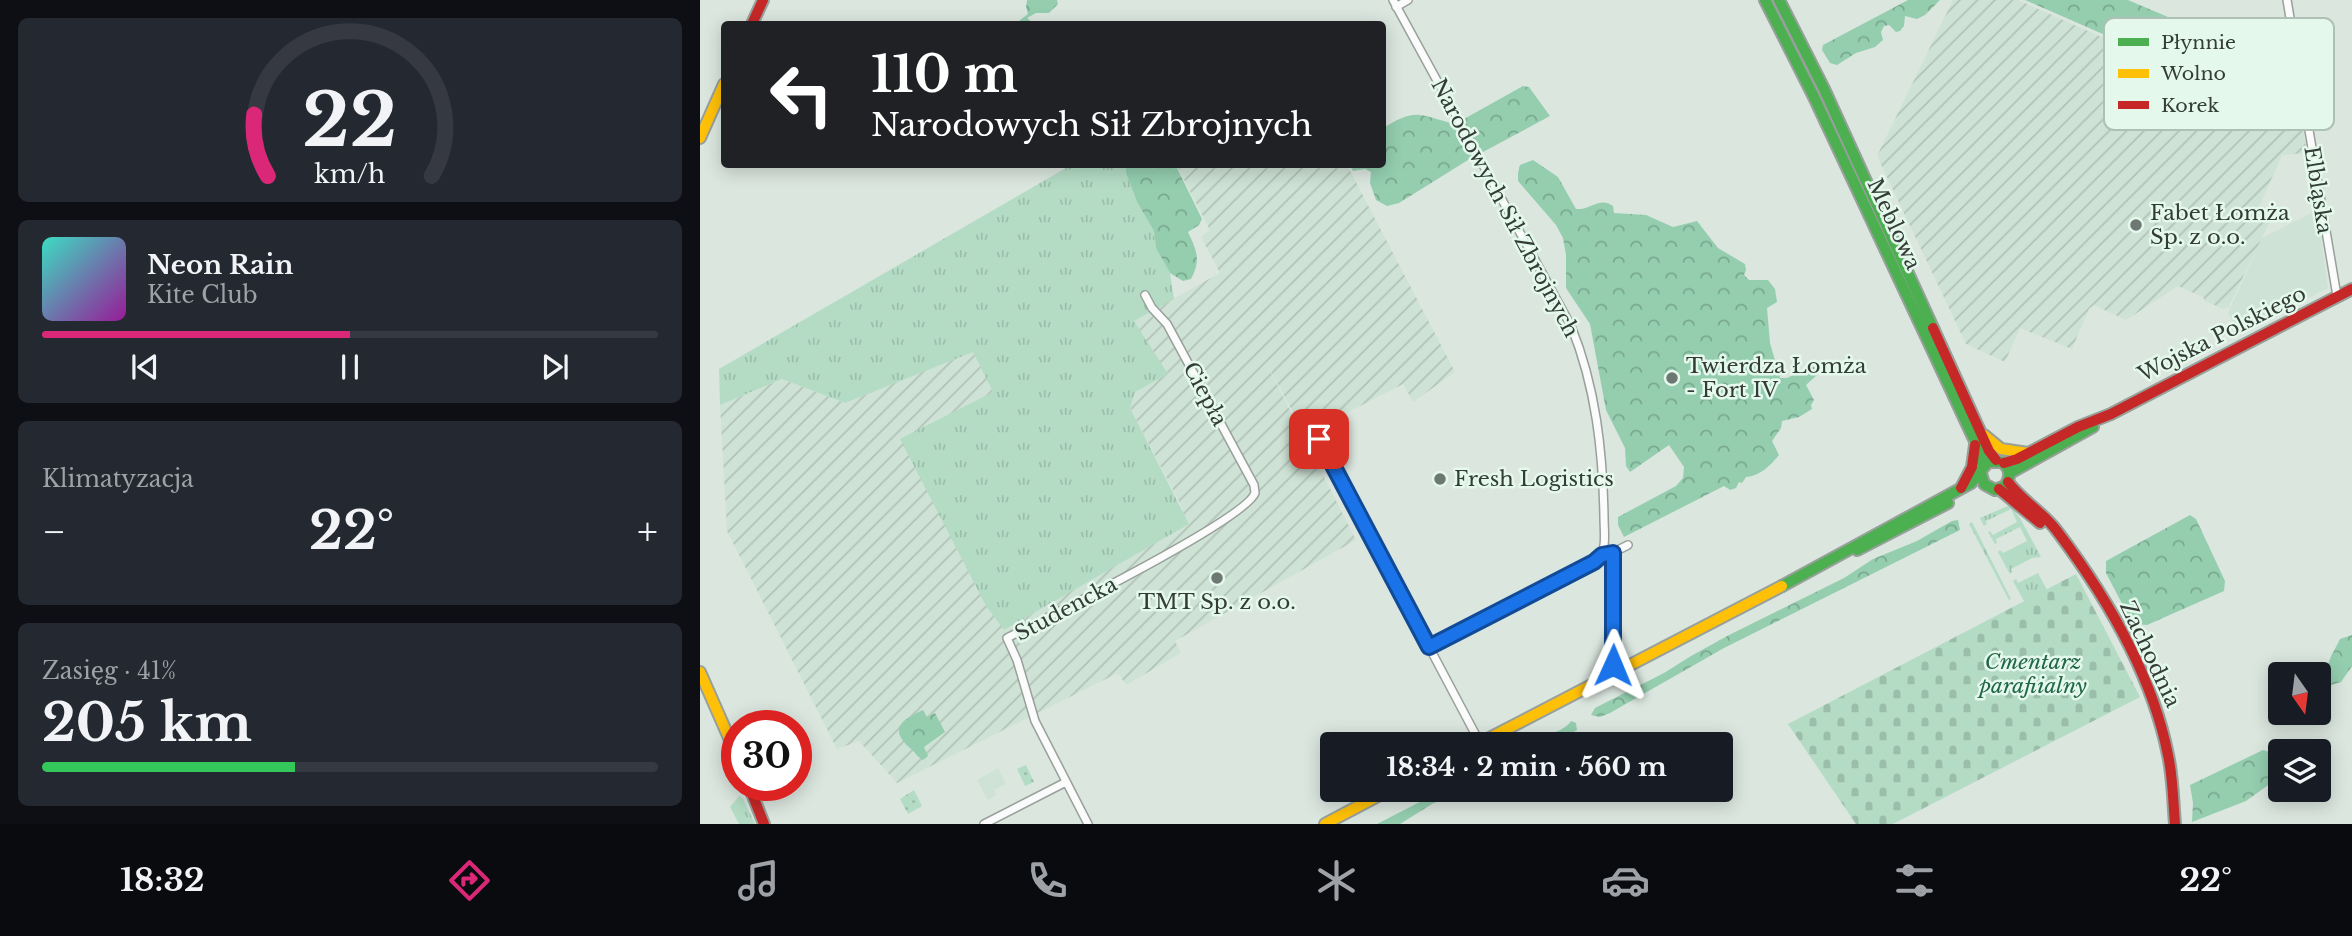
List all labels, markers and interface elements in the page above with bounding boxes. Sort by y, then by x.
legend [2104,18,2334,130]
text: Płynnie [2161,31,2236,54]
text: 110 m [871,44,1018,105]
icon: left [756,49,847,140]
text: Wolno [2160,62,2226,85]
street label: Narodowych Sił Zbrojnych [1426,74,1584,342]
text: 22 [303,75,397,166]
text: Korek [2161,94,2219,117]
text: Narodowych Sił Zbrojnych [871,105,1312,145]
street label: Elbląska [2298,144,2338,236]
text: km/h [315,159,385,190]
street label: Meblowa [1862,174,1927,274]
place label: Fabet Łomża Sp. z o.o. [2150,200,2290,250]
marker: Fabet Łomża Sp. z o.o. [2128,217,2144,233]
text: Neon Rain [147,249,293,281]
street label: Wojska Polskiego [2133,280,2310,388]
text: Kite Club [147,281,258,309]
icon: previous [126,348,164,386]
icon: pause [331,348,369,386]
icon: next [536,348,574,386]
place label: Twierdza Łomża - Fort IV [1686,353,1867,403]
street label: Ciepła [1177,358,1233,431]
marker: Twierdza Łomża - Fort IV [1664,370,1680,386]
pin [1289,409,1349,469]
icon: arrive [1300,420,1338,458]
text: Klimatyzacja [42,465,194,493]
place label: Fresh Logistics [1454,466,1614,492]
marker: Fresh Logistics [1432,471,1448,487]
text: 22° [309,499,394,563]
text: − [42,508,66,555]
text: + [637,508,658,555]
marker: TMT Sp. z o.o. [1209,570,1225,586]
street label: Studencka [1010,571,1122,647]
place label: TMT Sp. z o.o. [1138,589,1296,615]
street label: Zachodnia [2114,597,2186,712]
position arrow [1576,628,1650,702]
park label: Cmentarz parafiialny [1977,649,2087,699]
text: Zasięg · 41% [42,657,176,685]
north arrow [2268,662,2331,724]
map controls [2268,662,2331,802]
text: 205 km [42,691,252,755]
speed limit sign: 30 [721,710,812,801]
button: layers [2268,739,2331,802]
text: 18:34 · 2 min · 560 m [1386,751,1667,783]
icon: directions [445,856,494,905]
icon: music [734,856,783,905]
icon: phone [1023,856,1072,905]
icon: climate [1312,856,1361,905]
icon: car [1601,856,1650,905]
icon: filters [1890,856,1939,905]
text: 18:32 [120,860,205,900]
text: 22° [2180,860,2232,900]

